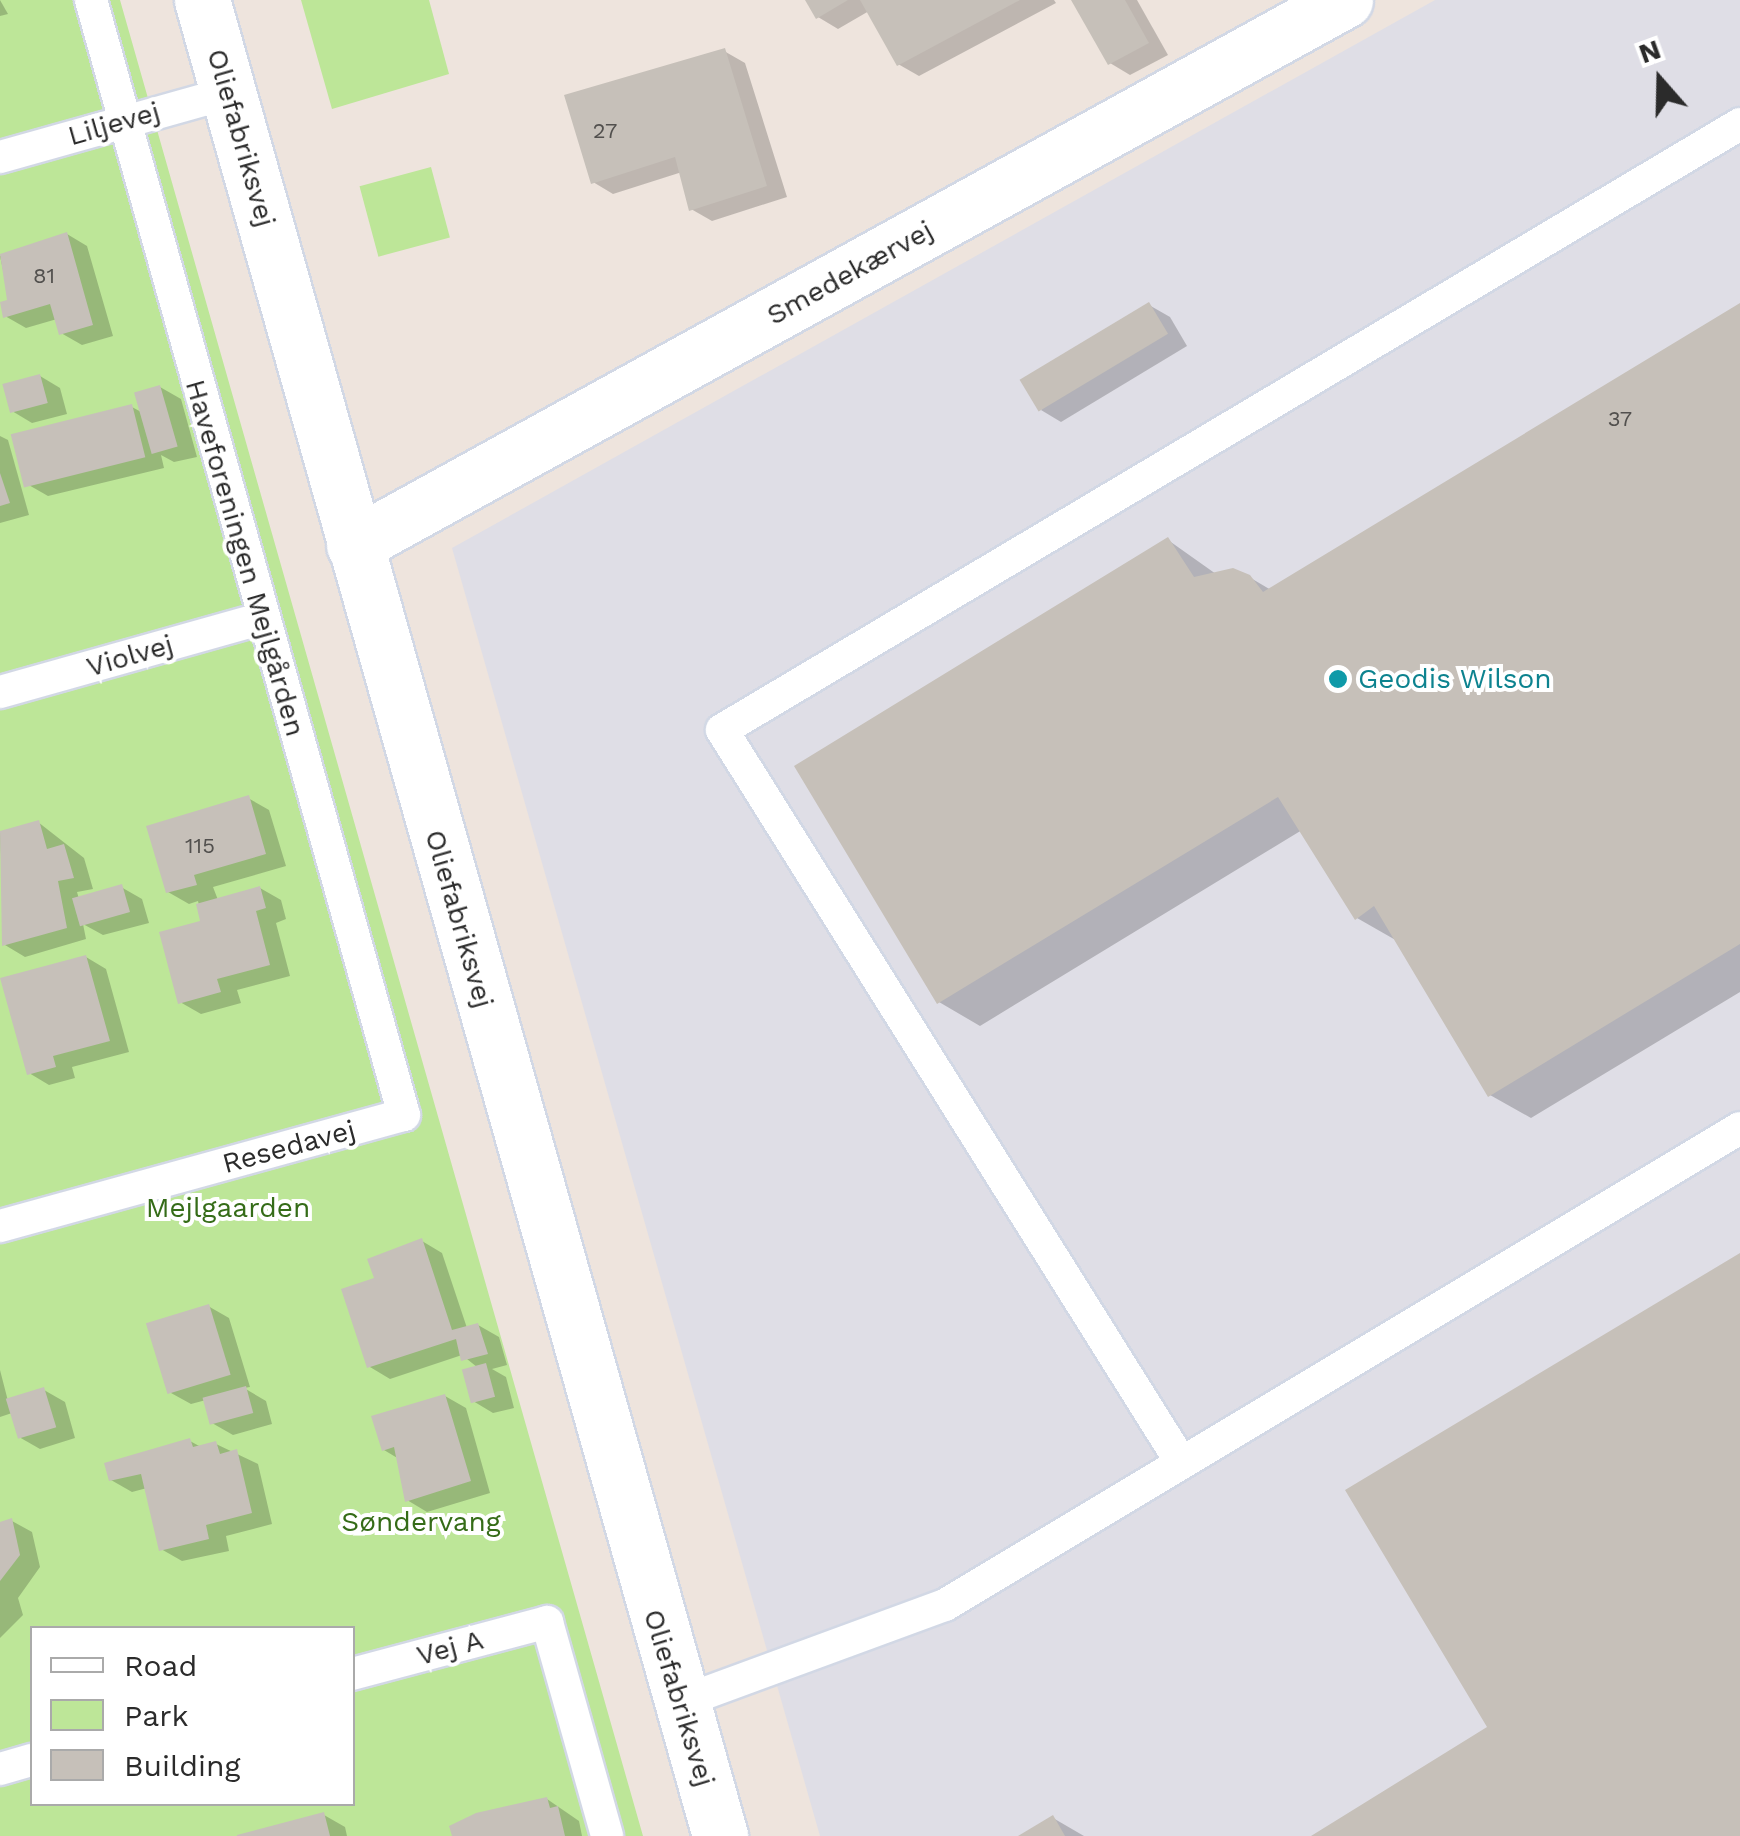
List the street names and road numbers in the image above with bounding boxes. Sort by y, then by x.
street label: Oliefabriksvej [200,45,282,231]
street label: Liljevej [64,95,164,153]
street label: Smedekærvej [761,214,939,332]
street label: Haveforeningen Mejlgården [178,376,312,740]
street label: Violvej [83,628,177,684]
street label: Oliefabriksvej [418,826,500,1012]
street label: Resedavej [219,1113,359,1181]
street label: Oliefabriksvej [636,1605,722,1791]
street label: Vej A [413,1623,487,1673]

